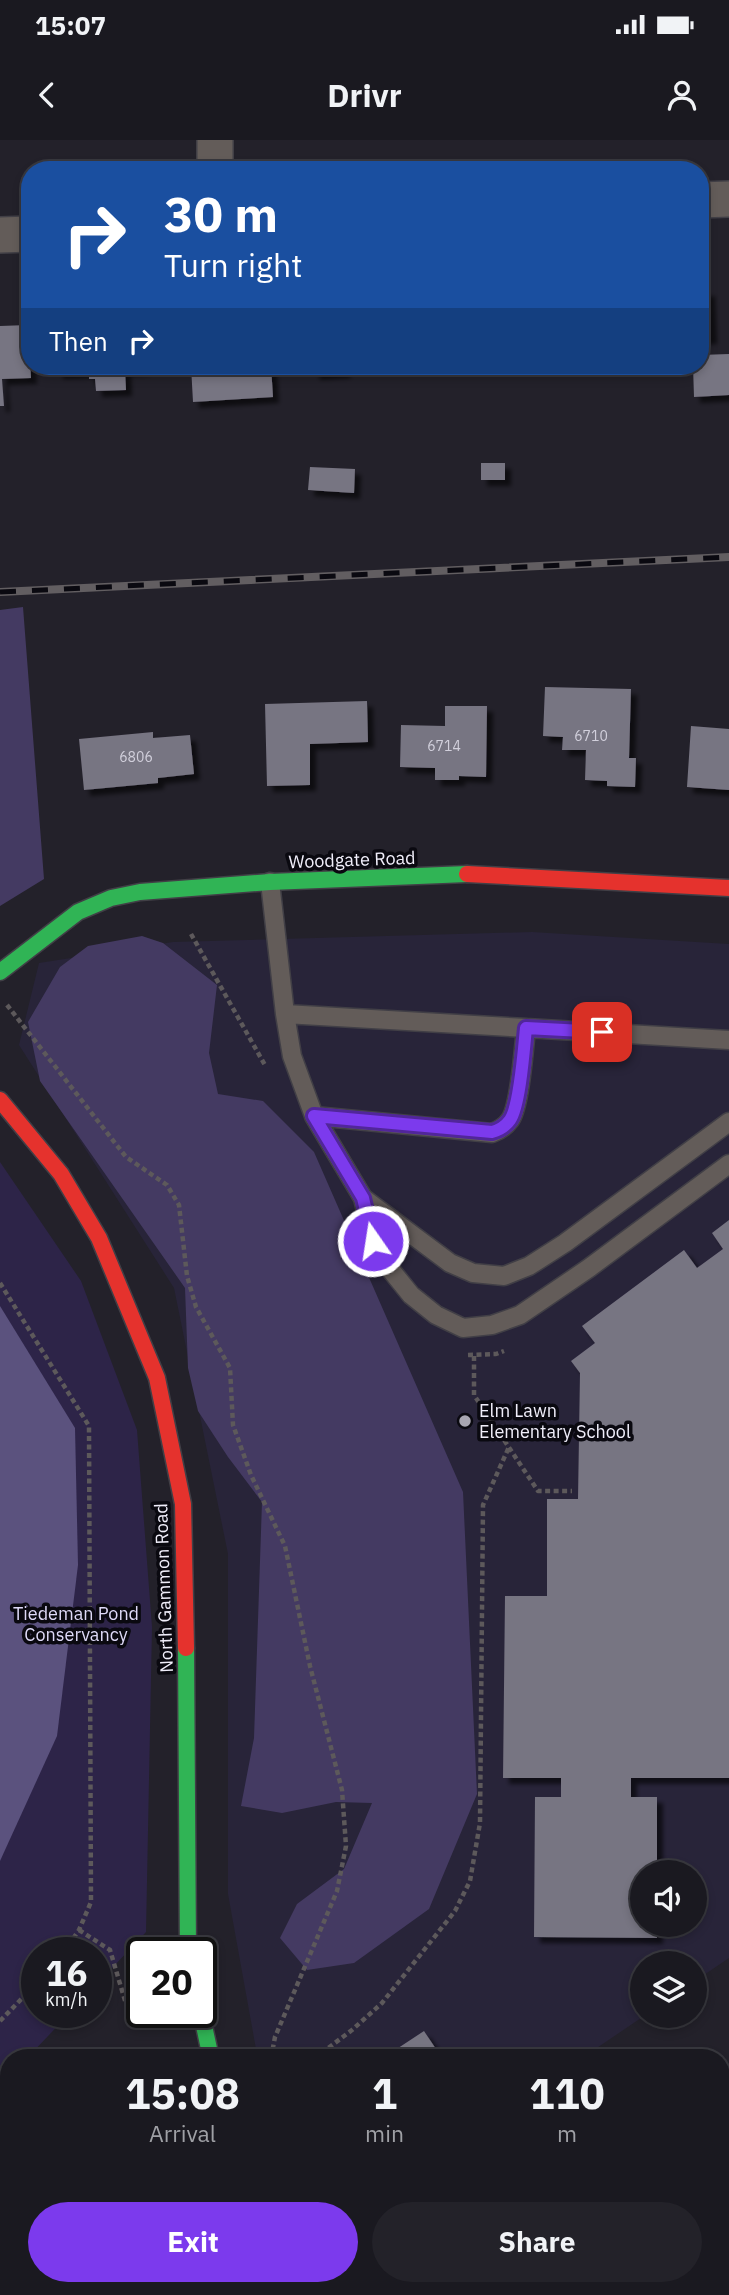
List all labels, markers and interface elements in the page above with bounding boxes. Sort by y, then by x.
text: 15:07 [35,8,106,42]
text: Drivr [327,74,402,116]
icon: back [28,76,66,114]
icon: person [663,76,701,114]
text: 30 m [164,182,278,245]
icon: right [49,189,140,280]
text: Turn right [164,244,302,286]
icon: right [122,322,160,360]
text: Then [49,324,108,358]
house number: 6710 [574,727,608,745]
house number: 6714 [427,737,461,755]
house number: 6806 [119,748,153,766]
street label: Woodgate Road [288,846,416,873]
pin [572,1002,632,1062]
icon: arrive [583,1013,621,1051]
position arrow [336,1204,410,1278]
place label: Elm Lawn Elementary School [479,1399,631,1443]
marker: Elm Lawn Elementary School [457,1413,473,1429]
street label: North Gammon Road [149,1503,178,1673]
park label: Tiedeman Pond Conservancy [13,1602,139,1646]
map controls [630,1860,707,2028]
button: sound [630,1860,707,1937]
speed limit sign: 20 [126,1937,217,2028]
text: 16 [45,1950,88,1996]
button: layers [630,1951,707,2028]
text: km/h [45,1988,88,2011]
text: 15:08 [125,2066,240,2121]
text: 1 [372,2066,397,2121]
text: 110 [529,2066,605,2121]
text: Arrival [149,2118,216,2148]
text: min [365,2118,404,2148]
text: m [557,2118,577,2148]
button: Exit [28,2202,358,2282]
button: Share [372,2202,702,2282]

